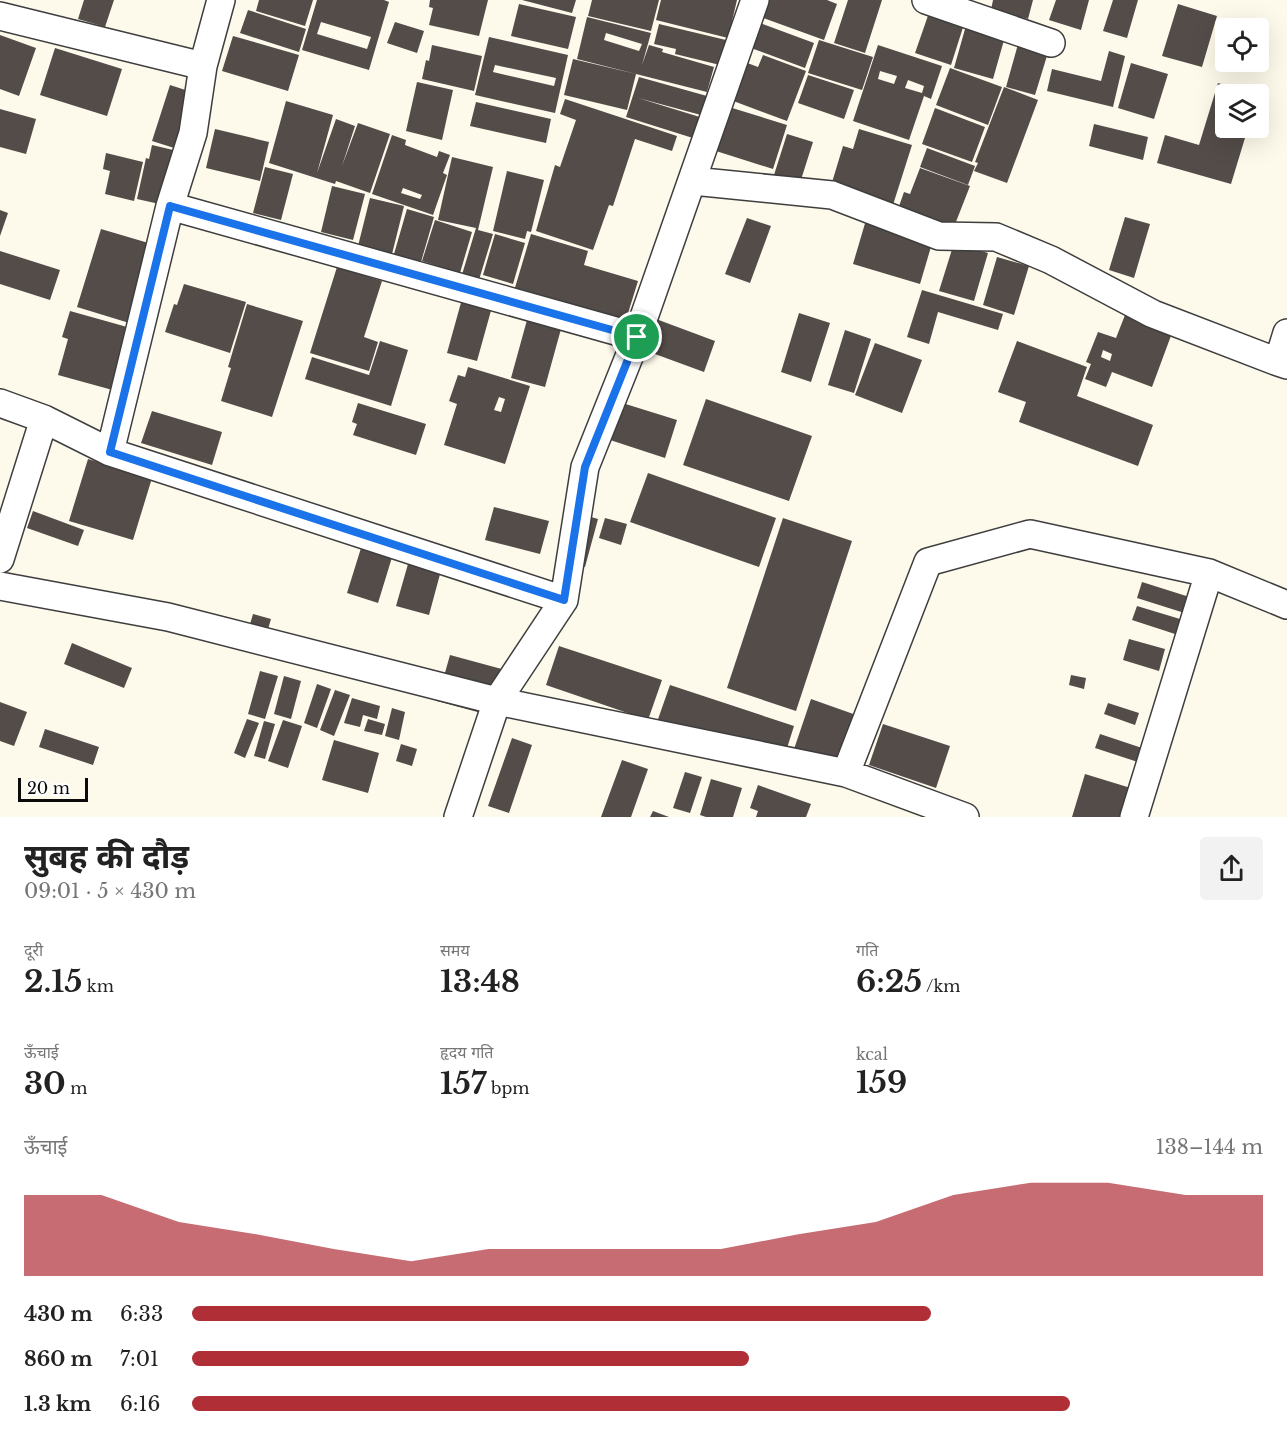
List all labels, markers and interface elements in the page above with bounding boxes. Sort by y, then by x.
map controls [1215,18,1269,138]
button: locate [1215,18,1269,72]
button: layers [1215,84,1269,138]
pin [611,311,662,362]
icon: arrive [620,320,653,353]
scale bar [18,775,88,802]
text: 20 m [27,778,70,798]
text: सुबह की दौड़ [24,836,189,877]
button: share [1200,837,1263,900]
text: 09:01 · 5 × 430 m [24,879,196,903]
text: दूरी [24,940,43,960]
text: समय [440,940,470,960]
text: गति [856,940,878,960]
text: 2.15 [24,963,82,1000]
text: 13:48 [440,963,520,1000]
text: 6:25 [856,963,922,1000]
text: km [82,976,114,996]
text: /km [922,976,960,996]
text: ऊँचाई [24,1042,59,1062]
text: हृदय गति [440,1042,493,1062]
text: kcal [856,1044,888,1064]
text: 159 [856,1064,907,1101]
text: 30 [24,1065,66,1102]
text: 157 [440,1065,486,1102]
text: m [66,1078,88,1098]
text: bpm [486,1078,530,1098]
text: ऊँचाई [24,1135,67,1159]
text: 138–144 m [1156,1135,1263,1159]
text: 430 m [24,1302,93,1326]
text: 6:33 [120,1302,163,1326]
text: 860 m [24,1347,93,1371]
text: 7:01 [120,1347,159,1371]
text: 1.3 km [24,1392,91,1416]
text: 6:16 [120,1392,160,1416]

